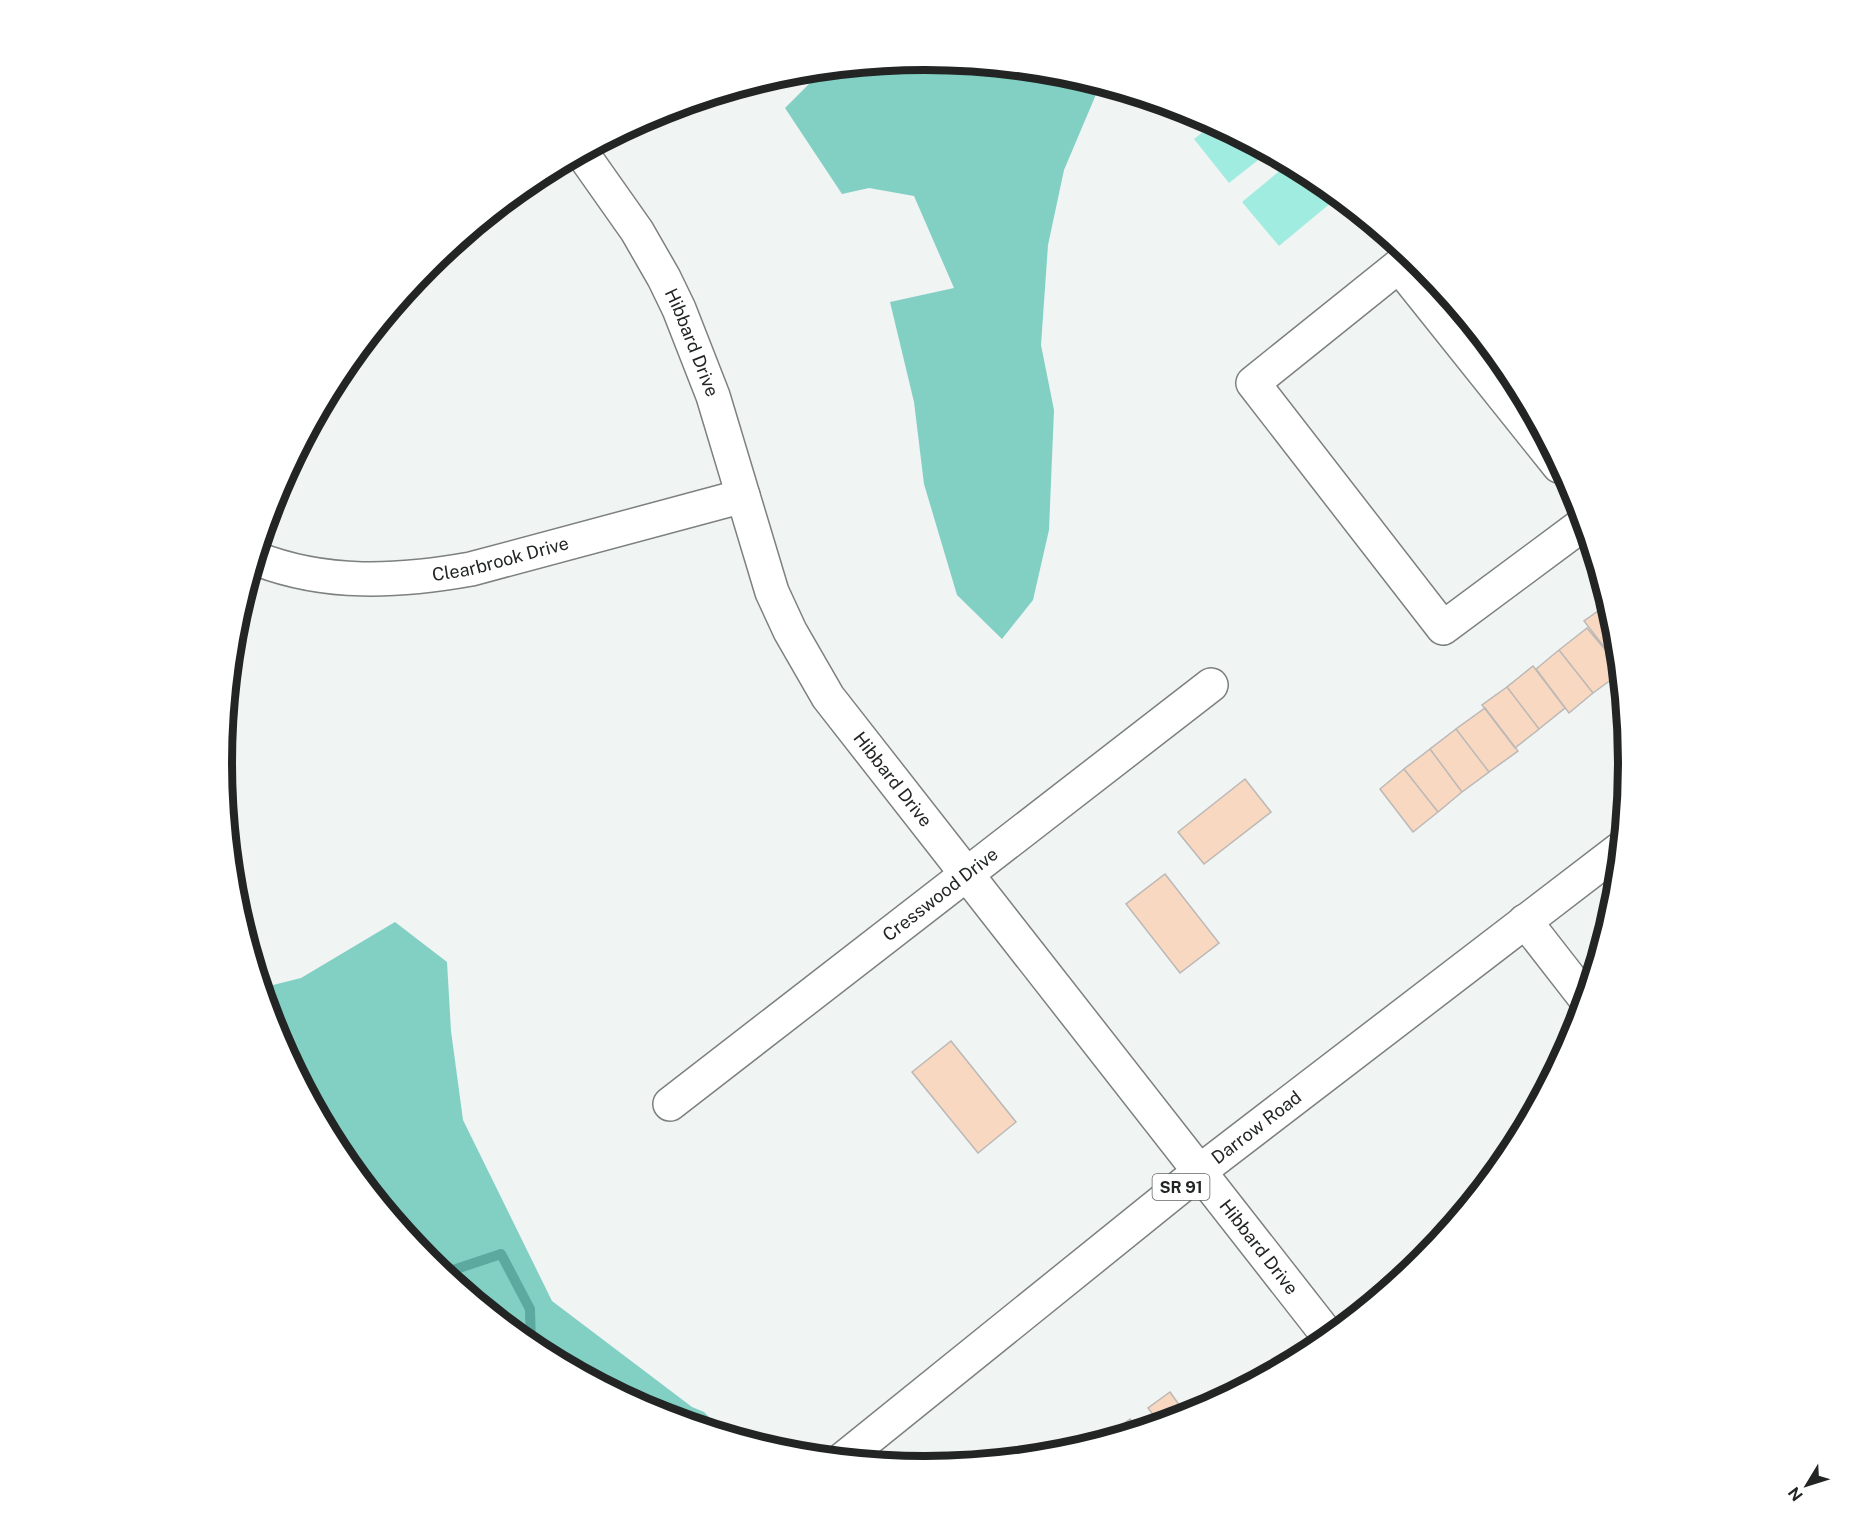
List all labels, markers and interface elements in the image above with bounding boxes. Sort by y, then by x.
street label: Hibbard Drive [661,285,723,400]
street label: Clearbrook Drive [431,532,571,585]
street label: Hibbard Drive [849,727,937,831]
street label: Cresswood Drive [878,843,1002,945]
street label: Darrow Road [1207,1086,1305,1168]
road number: SR 91 [1152,1174,1210,1200]
street label: Hibbard Drive [1215,1195,1303,1299]
north arrow [1777,1455,1837,1515]
text: N [1784,1483,1807,1505]

